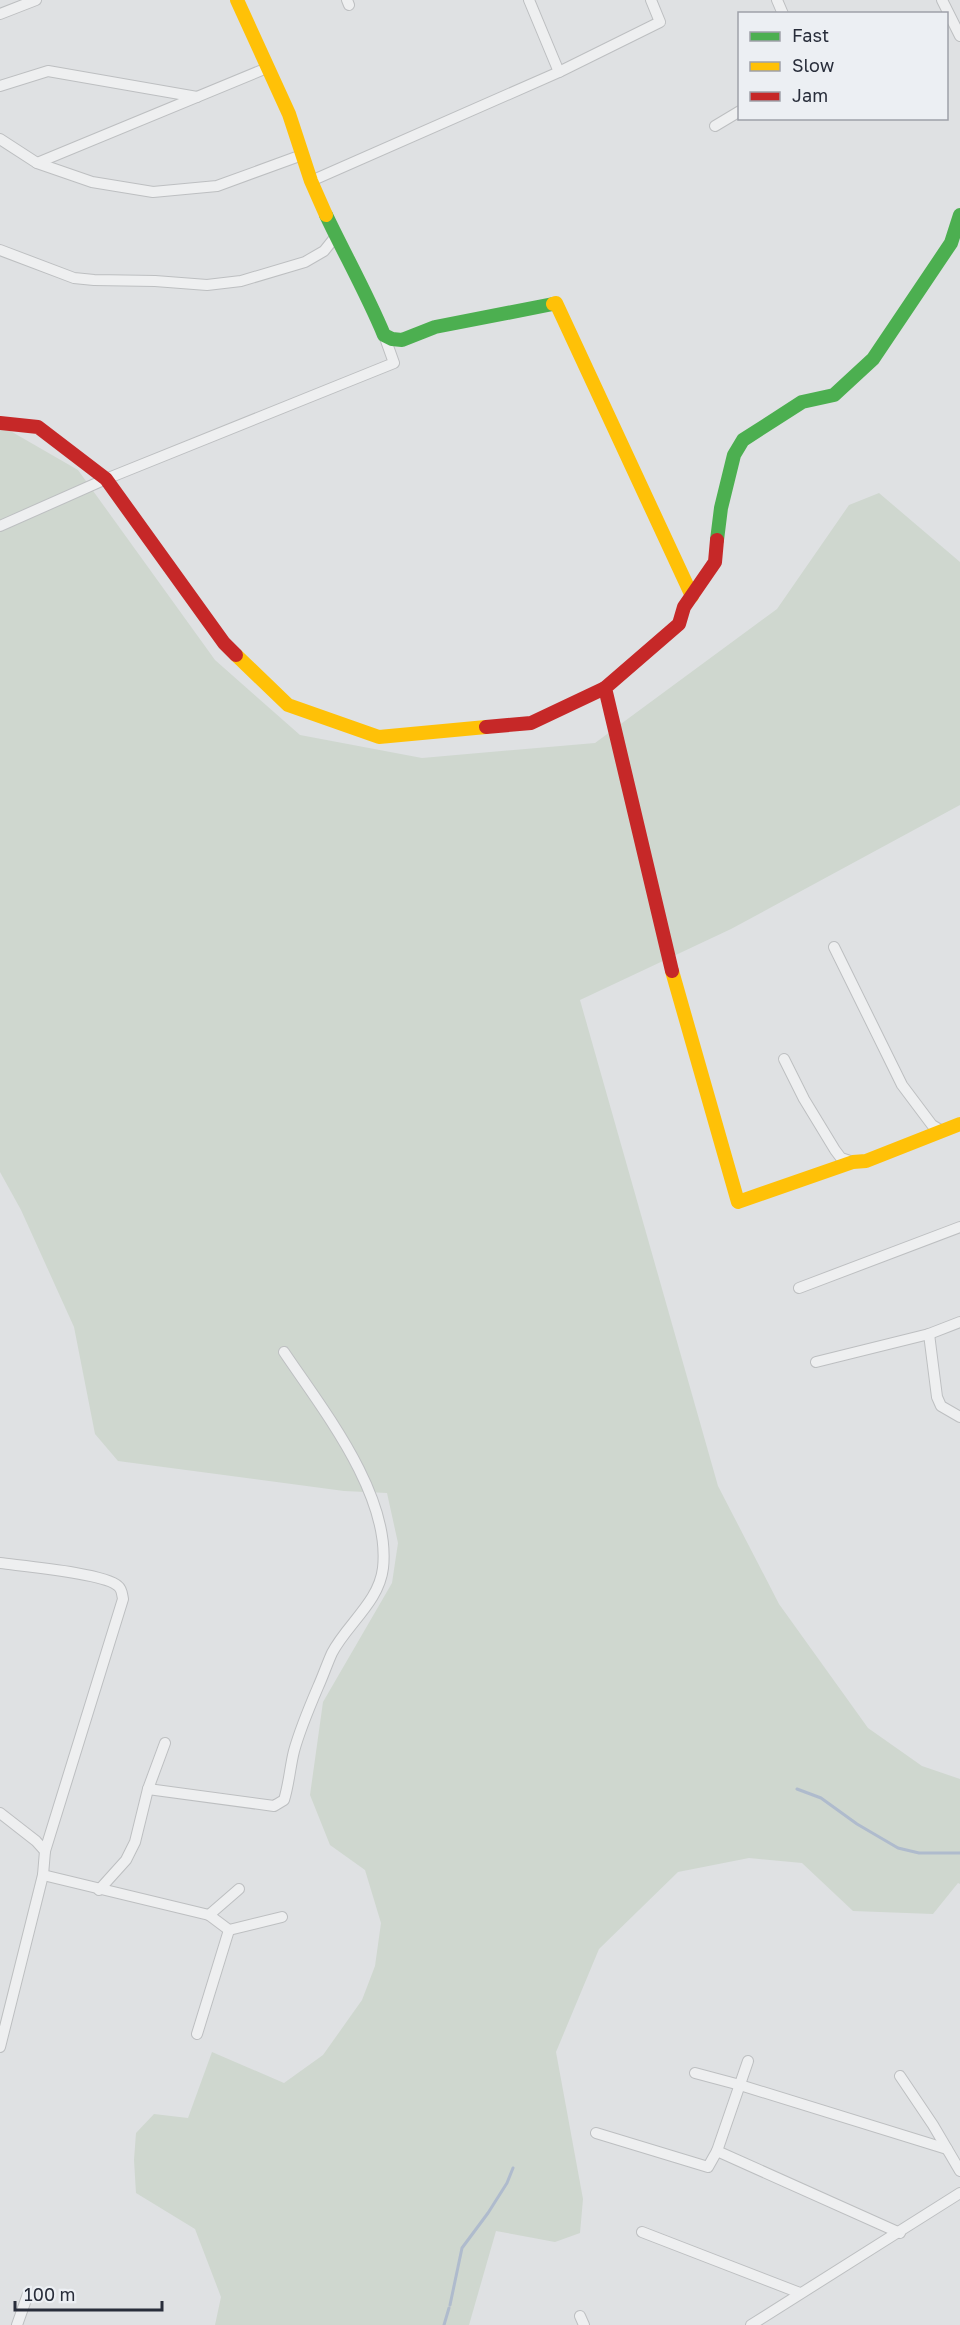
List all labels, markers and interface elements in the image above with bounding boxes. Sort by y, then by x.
legend [738,12,948,120]
text: Fast [792,24,829,46]
text: Slow [792,54,835,76]
text: Jam [792,84,828,106]
scale bar [15,2274,162,2312]
text: 100 m [24,2283,75,2305]

